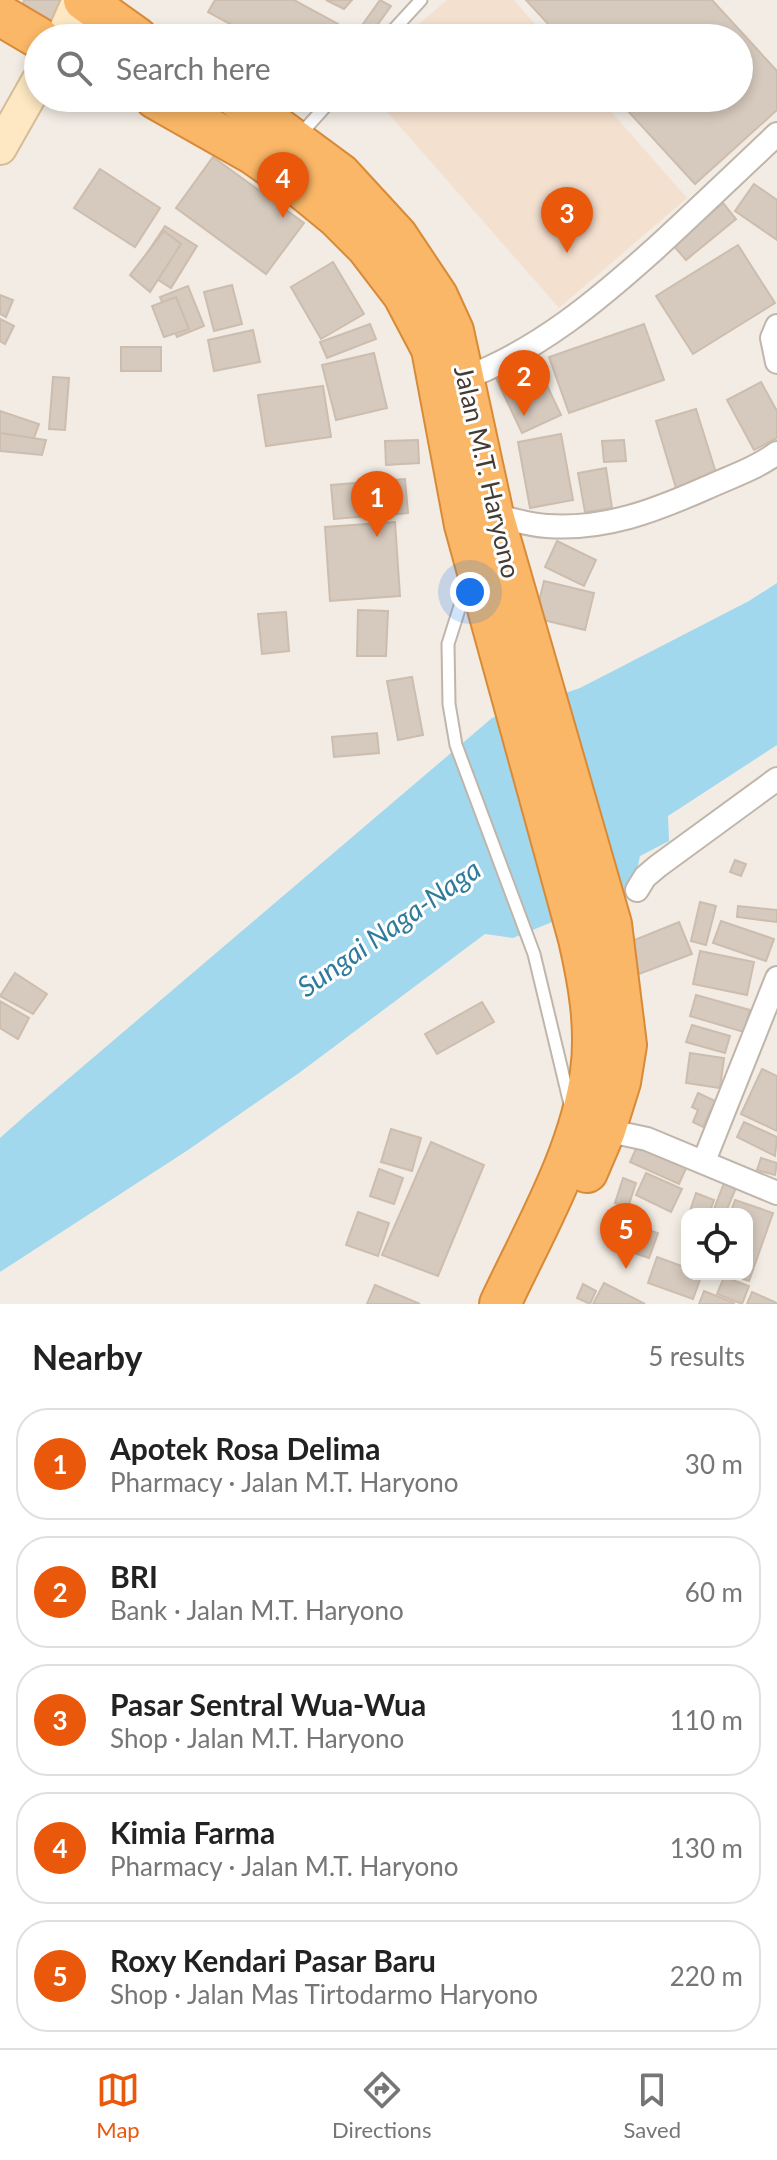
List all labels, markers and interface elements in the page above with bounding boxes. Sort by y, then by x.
search box [24,24,753,112]
icon: search [52,46,96,90]
text: Search here [116,50,271,86]
pin: 4 [257,152,309,218]
pin: 3 [541,187,593,253]
pin: 2 [498,350,550,416]
street label: Jalan M.T. Haryono [448,362,528,581]
pin: 1 [351,471,403,537]
your location [450,572,490,612]
water label: Sungai Naga-Naga [290,851,487,1003]
pin: 5 [600,1203,652,1269]
map controls [681,1208,753,1280]
button: locate [681,1208,753,1280]
text: Nearby [32,1336,143,1377]
text: 5 results [648,1340,745,1372]
text: Apotek Rosa Delima [110,1430,380,1466]
text: 1 [52,1448,68,1480]
text: 30 m [685,1448,743,1480]
text: Pharmacy · Jalan M.T. Haryono [110,1466,458,1498]
text: BRI [110,1558,158,1594]
text: 2 [52,1576,68,1608]
text: 60 m [685,1576,743,1608]
text: Bank · Jalan M.T. Haryono [110,1594,404,1626]
text: Pasar Sentral Wua-Wua [110,1686,426,1722]
text: 3 [52,1704,68,1736]
text: 110 m [670,1704,743,1736]
text: Shop · Jalan M.T. Haryono [110,1722,404,1754]
text: Kimia Farma [110,1814,275,1850]
text: 4 [52,1832,68,1864]
text: 130 m [670,1832,743,1864]
text: Pharmacy · Jalan M.T. Haryono [110,1850,458,1882]
text: Roxy Kendari Pasar Baru [110,1942,436,1978]
text: 5 [52,1960,68,1992]
text: 220 m [670,1960,743,1992]
text: Shop · Jalan Mas Tirtodarmo Haryono [110,1978,538,2010]
tab: Map [96,2068,140,2143]
tab: Directions [332,2068,431,2143]
tab: Saved [623,2068,681,2143]

